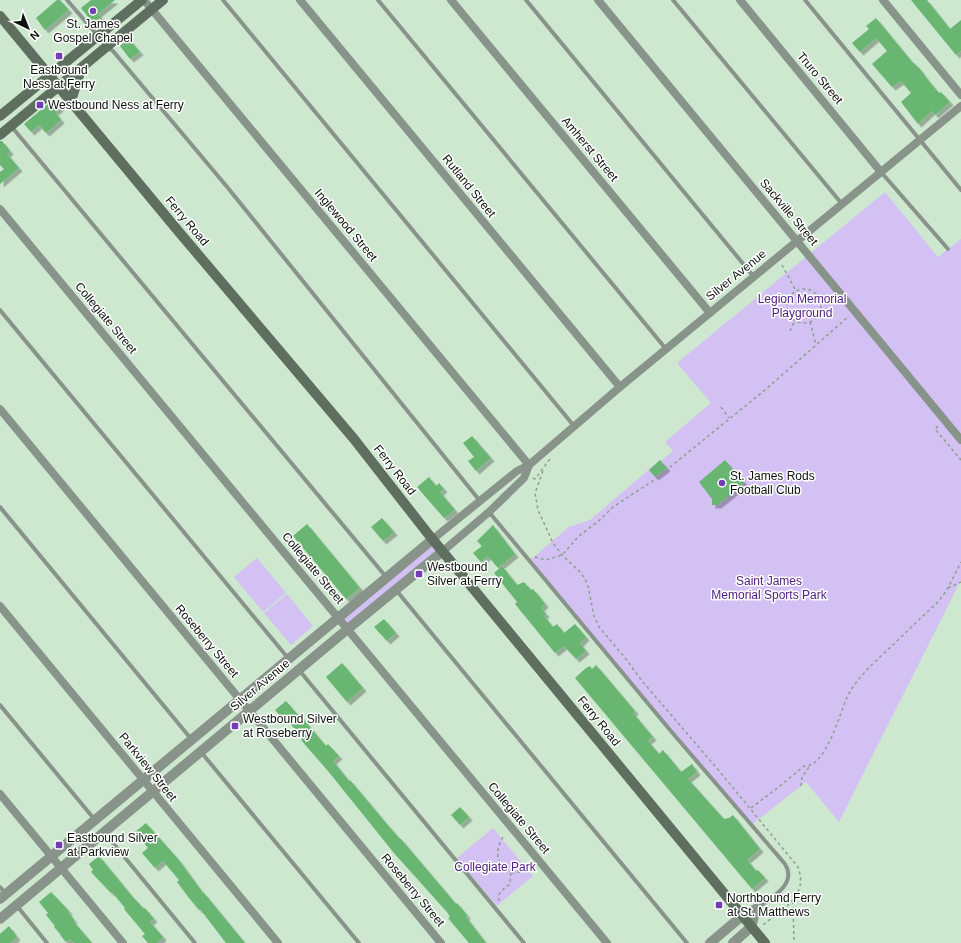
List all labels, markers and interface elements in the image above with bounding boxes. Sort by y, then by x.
marker: St. James Gospel Chapel [88,6,98,16]
north arrow [8,8,48,48]
place label: St. James Gospel Chapel [53,17,133,45]
text: N [28,28,42,42]
street label: Truro Street [794,49,846,107]
marker: Eastbound Ness at Ferry [54,51,64,61]
place label: Eastbound Ness at Ferry [23,63,95,91]
place label: Westbound Ness at Ferry [48,98,184,112]
marker: Westbound Ness at Ferry [35,100,45,110]
street label: Amherst Street [559,114,622,185]
street label: Rutland Street [439,152,499,221]
street label: Sackville Street [757,176,821,249]
street label: Inglewood Street [312,186,381,265]
street label: Ferry Road [162,194,212,248]
street label: Silver Avenue [703,246,769,303]
street label: Collegiate Street [72,280,140,357]
park label: Legion Memorial Playground [758,292,846,320]
street label: Ferry Road [371,442,419,498]
place label: St. James Rods Football Club [730,469,815,497]
marker: St. James Rods Football Club [717,478,727,488]
street label: Collegiate Street [279,530,347,607]
place label: Westbound Silver at Ferry [427,560,502,588]
marker: Westbound Silver at Ferry [414,569,424,579]
park label: Saint James Memorial Sports Park [711,574,828,602]
street label: Roseberry Street [172,602,242,681]
street label: Silver Avenue [227,656,293,714]
street label: Ferry Road [575,693,623,749]
place label: Westbound Silver at Roseberry [243,712,337,740]
marker: Westbound Silver at Roseberry [230,721,240,731]
street label: Parkview Street [116,730,180,805]
street label: Collegiate Street [485,780,553,857]
place label: Eastbound Silver at Parkview [67,831,158,859]
marker: Eastbound Silver at Parkview [54,840,64,850]
street label: Roseberry Street [378,851,448,930]
park label: Collegiate Park [454,860,537,874]
place label: Northbound Ferry at St. Matthews [727,891,821,919]
marker: Northbound Ferry at St. Matthews [714,900,724,910]

